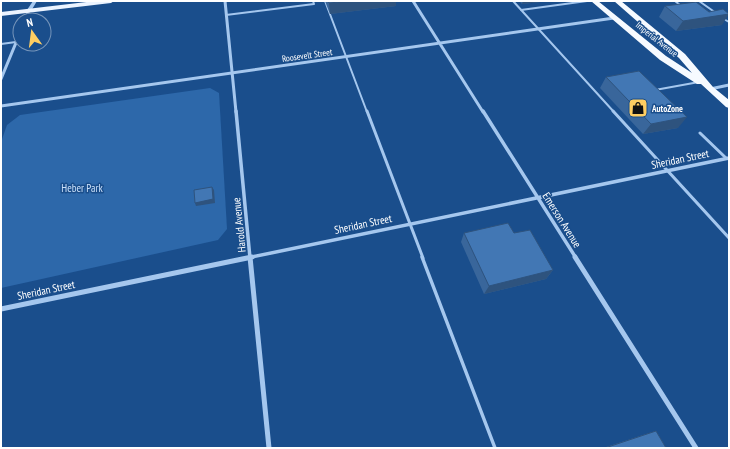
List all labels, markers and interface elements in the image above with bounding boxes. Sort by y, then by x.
north arrow [12,12,52,52]
text: N [25,15,34,30]
street label: Imperial Avenue [634,19,680,59]
street label: Roosevelt Street [281,46,333,64]
shop icon: AutoZone [627,97,649,119]
place label: AutoZone [651,103,683,114]
street label: Sheridan Street [650,146,710,172]
park label: Heber Park [61,181,103,195]
street label: Emerson Avenue [539,190,585,251]
street label: Harold Avenue [229,196,249,253]
street label: Sheridan Street [333,211,393,237]
street label: Sheridan Street [16,277,76,303]

